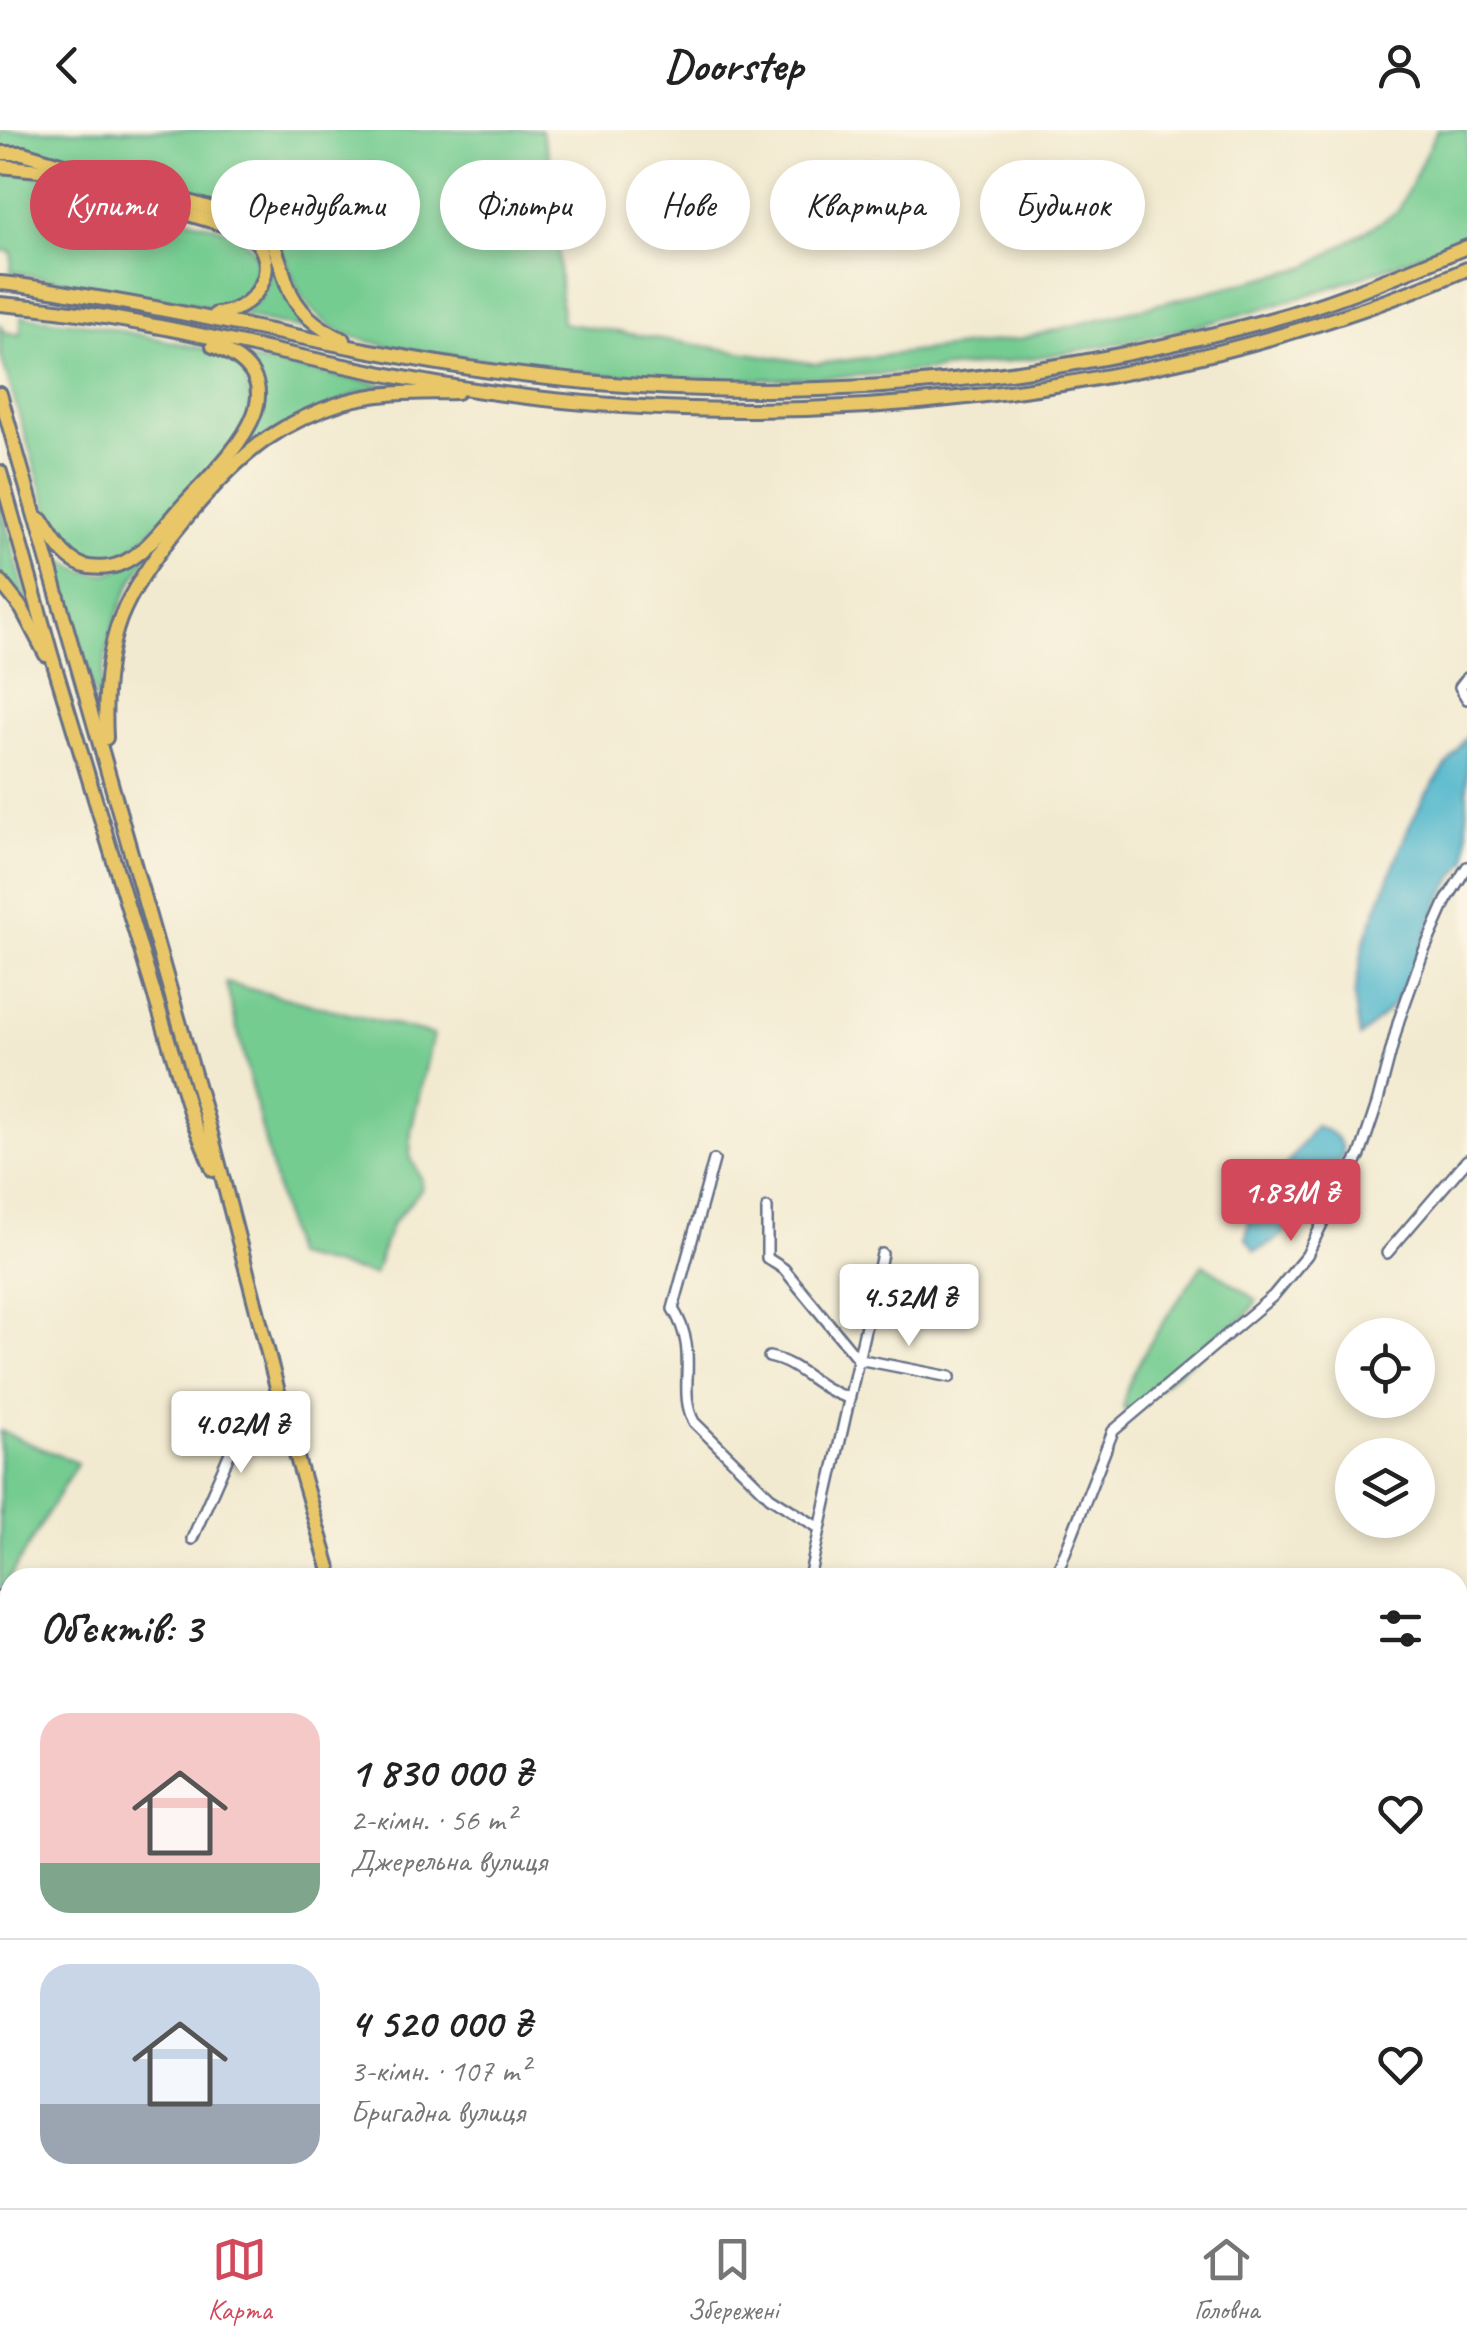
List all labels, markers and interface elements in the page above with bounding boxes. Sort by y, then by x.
text: Doorstep [664,37,803,94]
icon: back [40,38,95,93]
icon: person [1372,38,1427,93]
chip: Купити [30,160,191,250]
chip: Орендувати [211,160,420,250]
chip: Фільтри [440,160,606,250]
chip: Нове [626,160,750,250]
chip: Квартира [770,160,960,250]
chip: Будинок [980,160,1145,250]
pin: 1.83M ₴ [1199,1159,1383,1244]
text: 1.83M ₴ [1243,1171,1339,1212]
pin: 4.52M ₴ [817,1264,1001,1349]
text: 4.52M ₴ [862,1276,956,1317]
map controls [1335,1318,1435,1538]
button: locate [1335,1318,1435,1418]
pin: 4.02M ₴ [149,1391,333,1476]
text: 4.02M ₴ [193,1403,289,1444]
button: layers [1335,1438,1435,1538]
icon: filters [1373,1601,1428,1656]
text: Об’єктів: 3 [40,1602,202,1655]
text: 1 830 000 ₴ [350,1746,532,1799]
icon: home [120,1753,240,1873]
icon: heart [1373,1786,1428,1841]
text: 2-кімн. · 56 m² [350,1799,515,1840]
text: Джерельна вулиця [350,1840,547,1881]
text: 4 520 000 ₴ [350,1997,531,2050]
icon: home [120,2004,240,2124]
icon: heart [1373,2037,1428,2092]
text: 3-кімн. · 107 m² [350,2050,529,2091]
text: Бригадна вулиця [350,2091,525,2132]
tab: Карта [208,2232,272,2327]
tab: Збережені [687,2232,778,2327]
tab: Головна [1194,2232,1259,2327]

